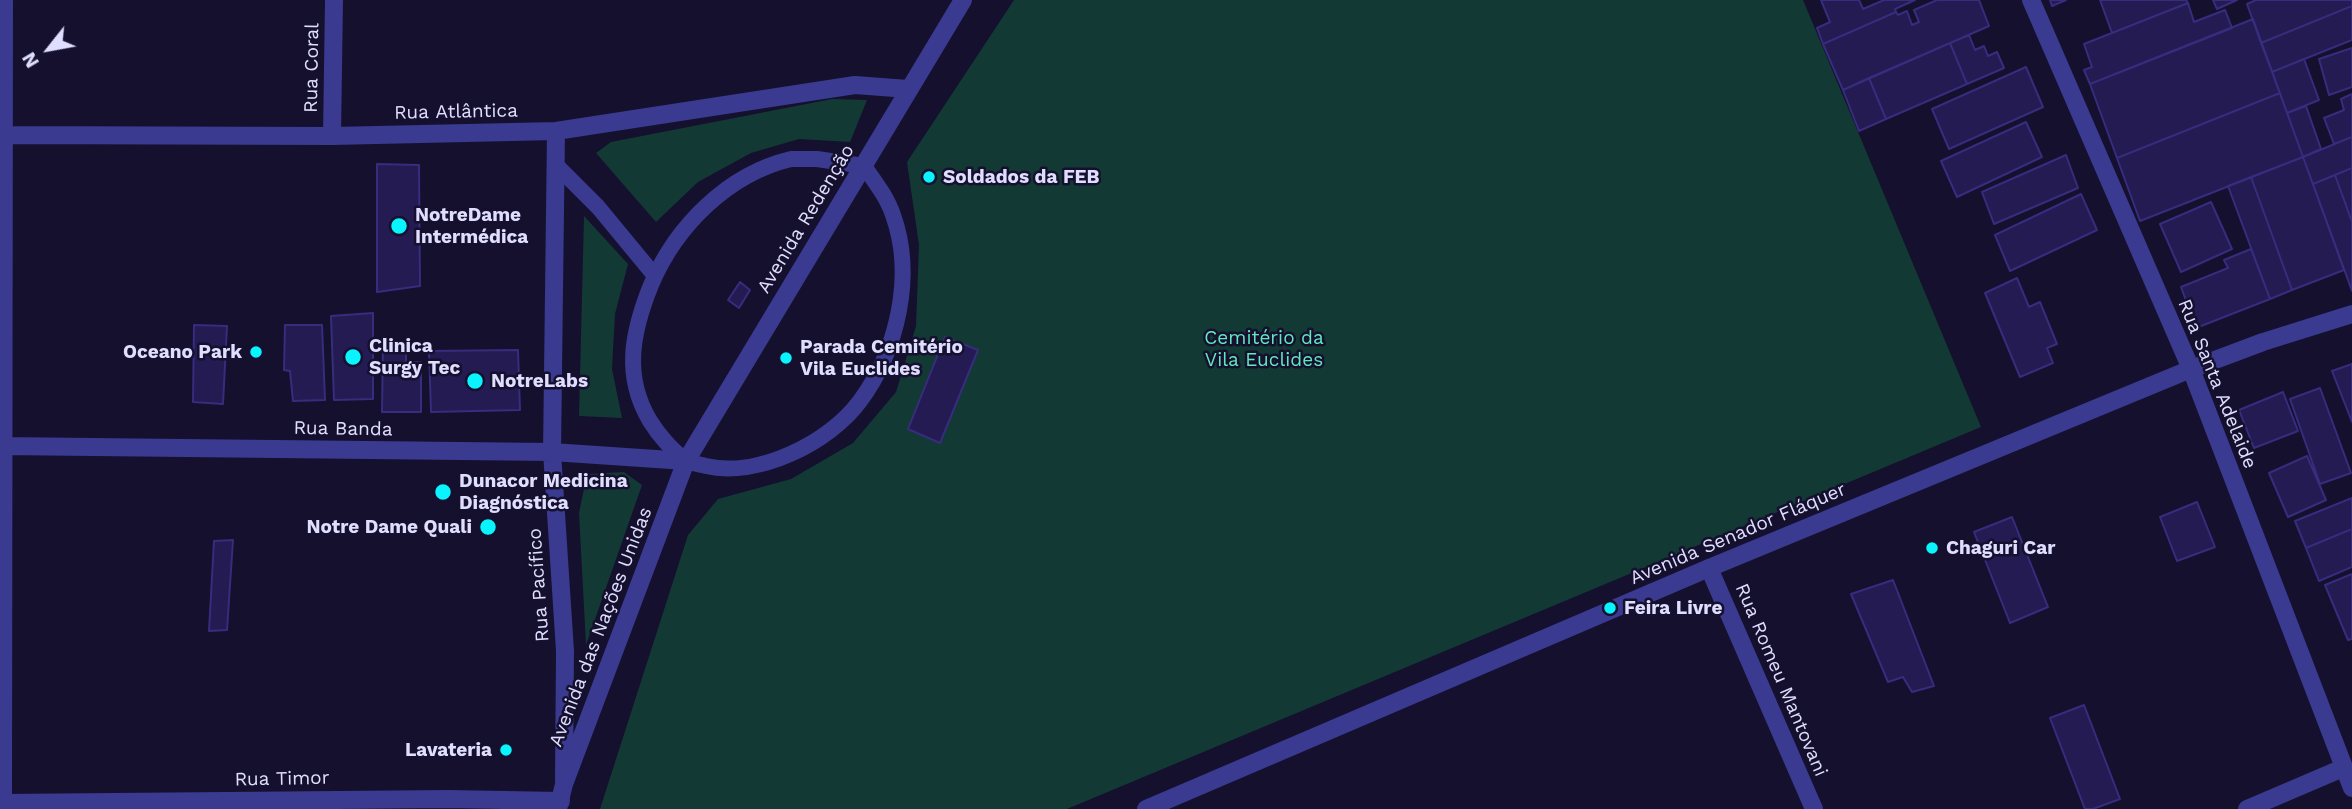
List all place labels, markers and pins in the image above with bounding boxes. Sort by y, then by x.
place label: Soldados da FEB [943,166,1100,188]
marker: Soldados da FEB [921,169,937,185]
place label: NotreDame Intermédica [415,204,528,248]
marker: NotreDame Intermédica [389,216,409,236]
place label: Clinica Surgy Tec [369,335,460,379]
place label: Parada Cemitério Vila Euclides [800,336,963,380]
place label: Oceano Park [123,341,242,363]
marker: Oceano Park [248,344,264,360]
marker: Clinica Surgy Tec [343,347,363,367]
marker: Parada Cemitério Vila Euclides [778,350,794,366]
place label: NotreLabs [491,370,588,392]
marker: NotreLabs [465,371,485,391]
place label: Dunacor Medicina Diagnóstica [459,470,628,514]
marker: Dunacor Medicina Diagnóstica [433,482,453,502]
place label: Notre Dame Quali [307,516,472,538]
marker: Notre Dame Quali [478,517,498,537]
place label: Chaguri Car [1946,537,2055,559]
marker: Chaguri Car [1924,540,1940,556]
place label: Feira Livre [1624,597,1722,619]
marker: Feira Livre [1602,600,1618,616]
place label: Lavateria [405,739,492,761]
marker: Lavateria [498,742,514,758]

